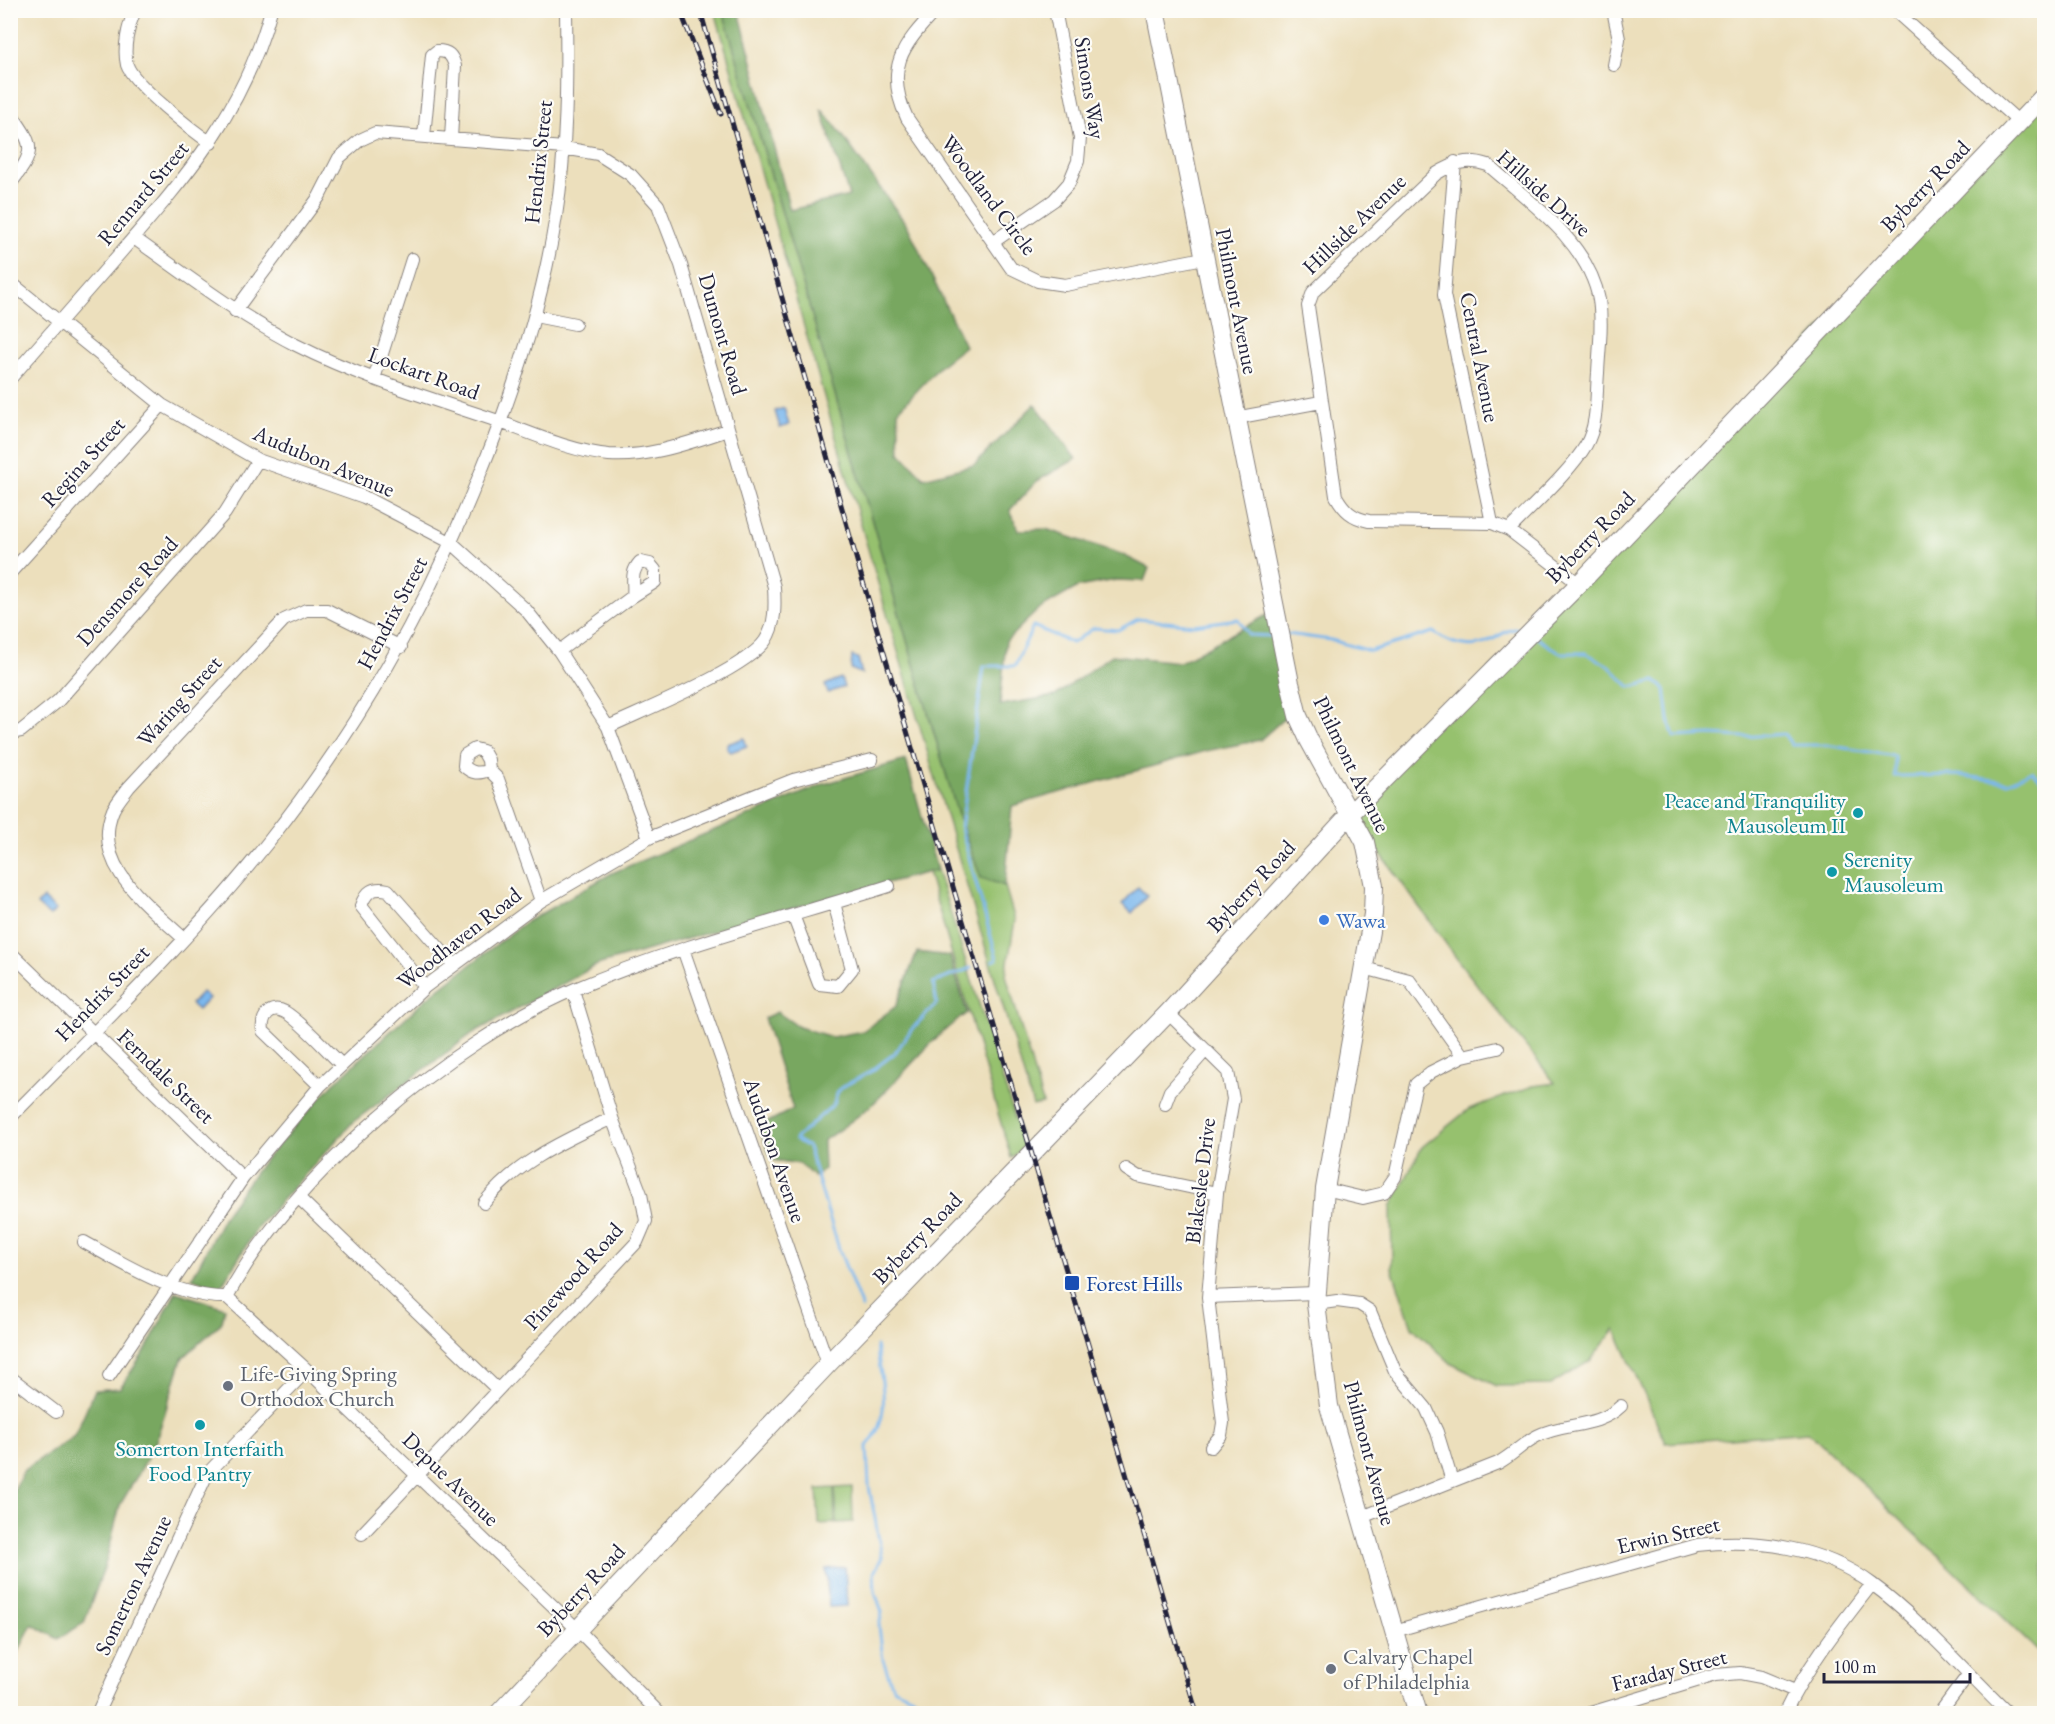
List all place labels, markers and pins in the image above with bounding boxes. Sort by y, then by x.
place label: Peace and Tranquility Mausoleum II [1664,786,1847,840]
marker: Peace and Tranquility Mausoleum II [1851,806,1865,820]
place label: Serenity Mausoleum [1844,845,1944,899]
marker: Serenity Mausoleum [1825,865,1839,879]
place label: Wawa [1336,906,1386,935]
marker: Wawa [1317,913,1331,927]
place label: Forest Hills [1086,1269,1183,1298]
marker: Forest Hills [1063,1274,1081,1292]
place label: Life-Giving Spring Orthodox Church [240,1359,397,1413]
marker: Life-Giving Spring Orthodox Church [221,1379,235,1393]
marker: Somerton Interfaith Food Pantry [193,1418,207,1432]
place label: Somerton Interfaith Food Pantry [116,1434,284,1488]
place label: Calvary Chapel of Philadelphia [1343,1642,1473,1696]
marker: Calvary Chapel of Philadelphia [1324,1662,1338,1676]

